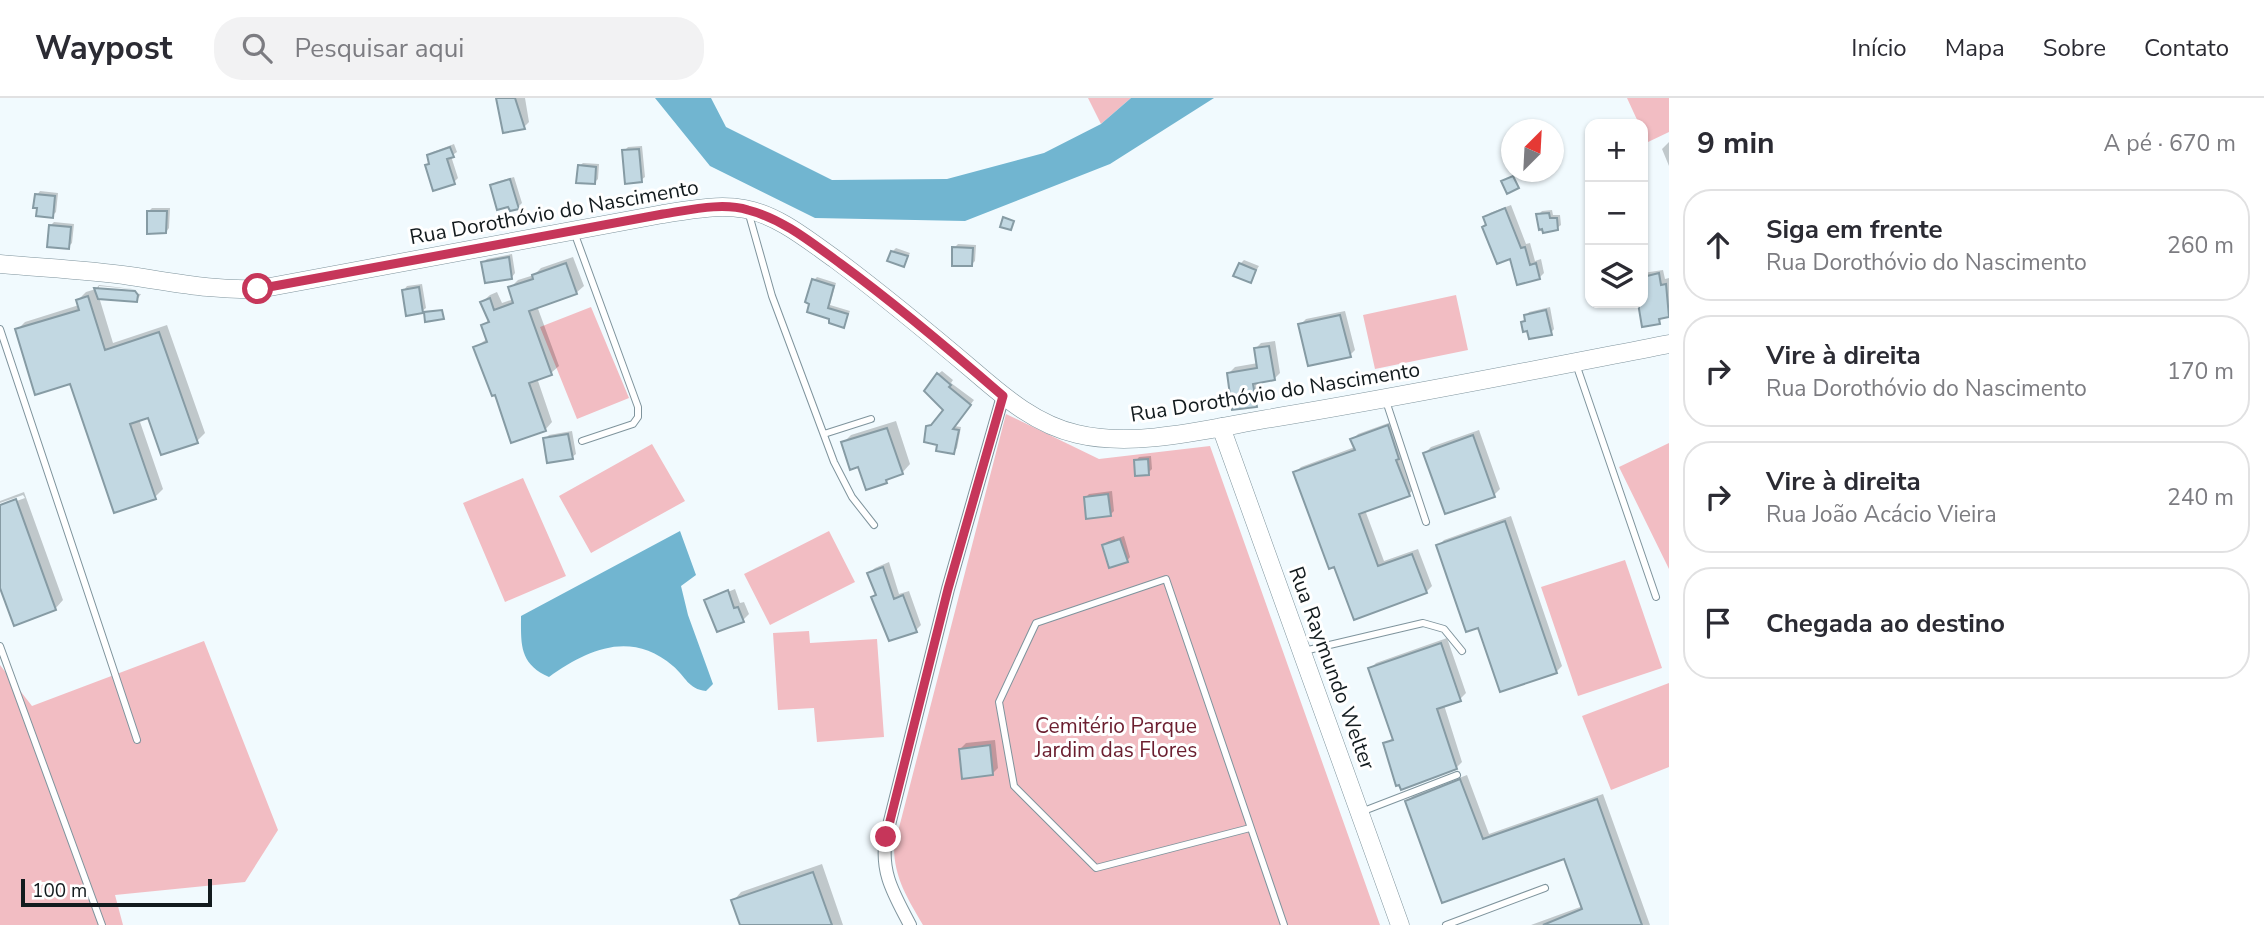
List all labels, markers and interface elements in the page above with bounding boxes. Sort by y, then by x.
search box [214,17,704,80]
text: Waypost [35,26,172,71]
icon: search [238,29,276,67]
text: Pesquisar aqui [294,31,464,66]
text: Início [1851,32,1907,64]
text: Mapa [1945,32,2005,64]
text: Sobre [2043,32,2106,64]
text: Contato [2144,32,2229,64]
north arrow [1501,119,1564,182]
map controls [1585,119,1648,308]
button: + [1585,119,1648,182]
text: 9 min [1697,123,1775,164]
text: A pé · 670 m [2104,128,2236,159]
street label: Rua Dorothóvio do Nascimento [407,173,701,251]
button: − [1585,182,1648,245]
text: Siga em frente [1766,212,1943,247]
icon: ahead [1699,226,1737,264]
text: 260 m [2167,230,2234,261]
button: layers [1585,245,1648,308]
text: Rua Dorothóvio do Nascimento [1766,247,2087,278]
route start [242,273,273,304]
text: Vire à direita [1766,338,1921,373]
icon: right [1699,352,1737,390]
street label: Rua Dorothóvio do Nascimento [1128,355,1422,429]
text: 170 m [2167,356,2234,387]
text: Rua Dorothóvio do Nascimento [1766,373,2087,404]
text: Vire à direita [1766,464,1921,499]
icon: right [1699,478,1737,516]
text: 240 m [2167,482,2234,513]
text: Rua João Acácio Vieira [1766,499,1997,530]
street label: Rua Raymundo Welter [1282,563,1382,774]
icon: arrive [1699,604,1737,642]
text: Chegada ao destino [1766,606,2005,641]
park label: Cemitério Parque Jardim das Flores [1034,712,1197,764]
route end [870,821,901,852]
scale bar [21,876,212,908]
text: 100 m [32,878,87,904]

